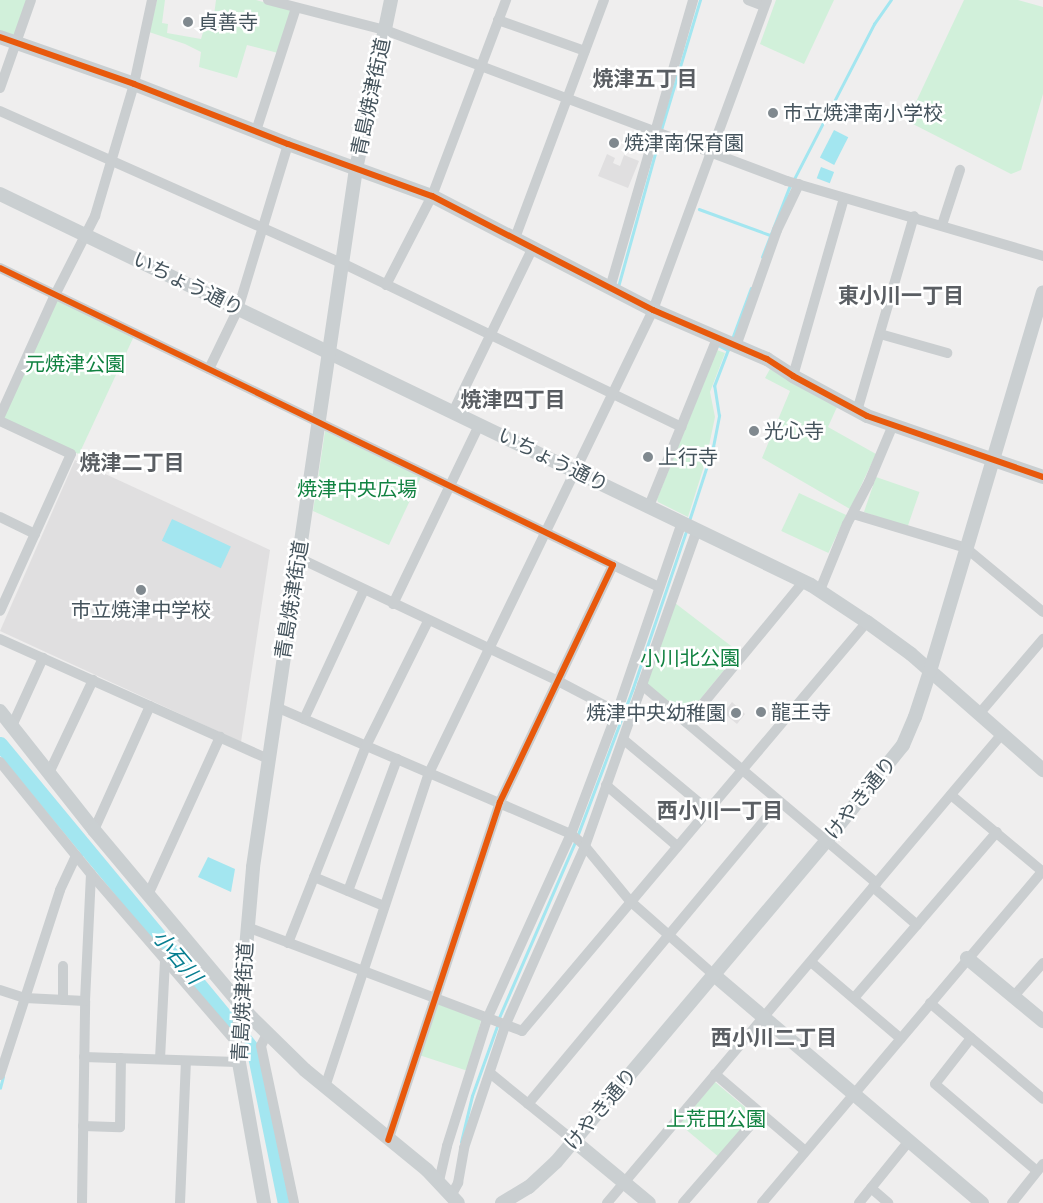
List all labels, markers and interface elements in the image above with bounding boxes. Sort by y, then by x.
place label: 貞善寺 [198,10,258,34]
marker: 貞善寺 [182,16,194,28]
street label: 青島焼津街道 [347,36,395,158]
district label: 焼津五丁目 [593,66,697,92]
place label: 市立焼津南小学校 [783,101,943,125]
marker: 市立焼津南小学校 [767,107,779,119]
place label: 焼津南保育園 [624,131,744,155]
marker: 焼津南保育園 [608,137,620,149]
street label: いちょう通り [129,247,247,321]
district label: 東小川一丁目 [838,283,964,309]
park label: 元焼津公園 [25,352,125,376]
district label: 焼津四丁目 [461,387,565,413]
place label: 光心寺 [764,419,824,443]
street label: いちょう通り [494,423,612,497]
marker: 光心寺 [748,425,760,437]
place label: 上行寺 [658,445,718,469]
district label: 焼津二丁目 [80,450,184,476]
marker: 上行寺 [642,451,654,463]
park label: 焼津中央広場 [297,477,417,501]
street label: 青島焼津街道 [271,539,313,661]
marker: 市立焼津中学校 [135,584,147,596]
place label: 市立焼津中学校 [71,598,211,622]
park label: 小川北公園 [640,646,740,670]
place label: 龍王寺 [771,700,831,724]
place label: 焼津中央幼稚園 [586,701,726,725]
marker: 龍王寺 [755,706,767,718]
marker: 焼津中央幼稚園 [730,707,742,719]
street label: けやき通り [820,752,902,844]
district label: 西小川一丁目 [657,798,783,824]
water label: 小石川 [147,925,207,989]
street label: 青島焼津街道 [228,941,258,1063]
district label: 西小川二丁目 [711,1025,837,1051]
street label: けやき通り [560,1063,642,1155]
park label: 上荒田公園 [666,1107,766,1131]

